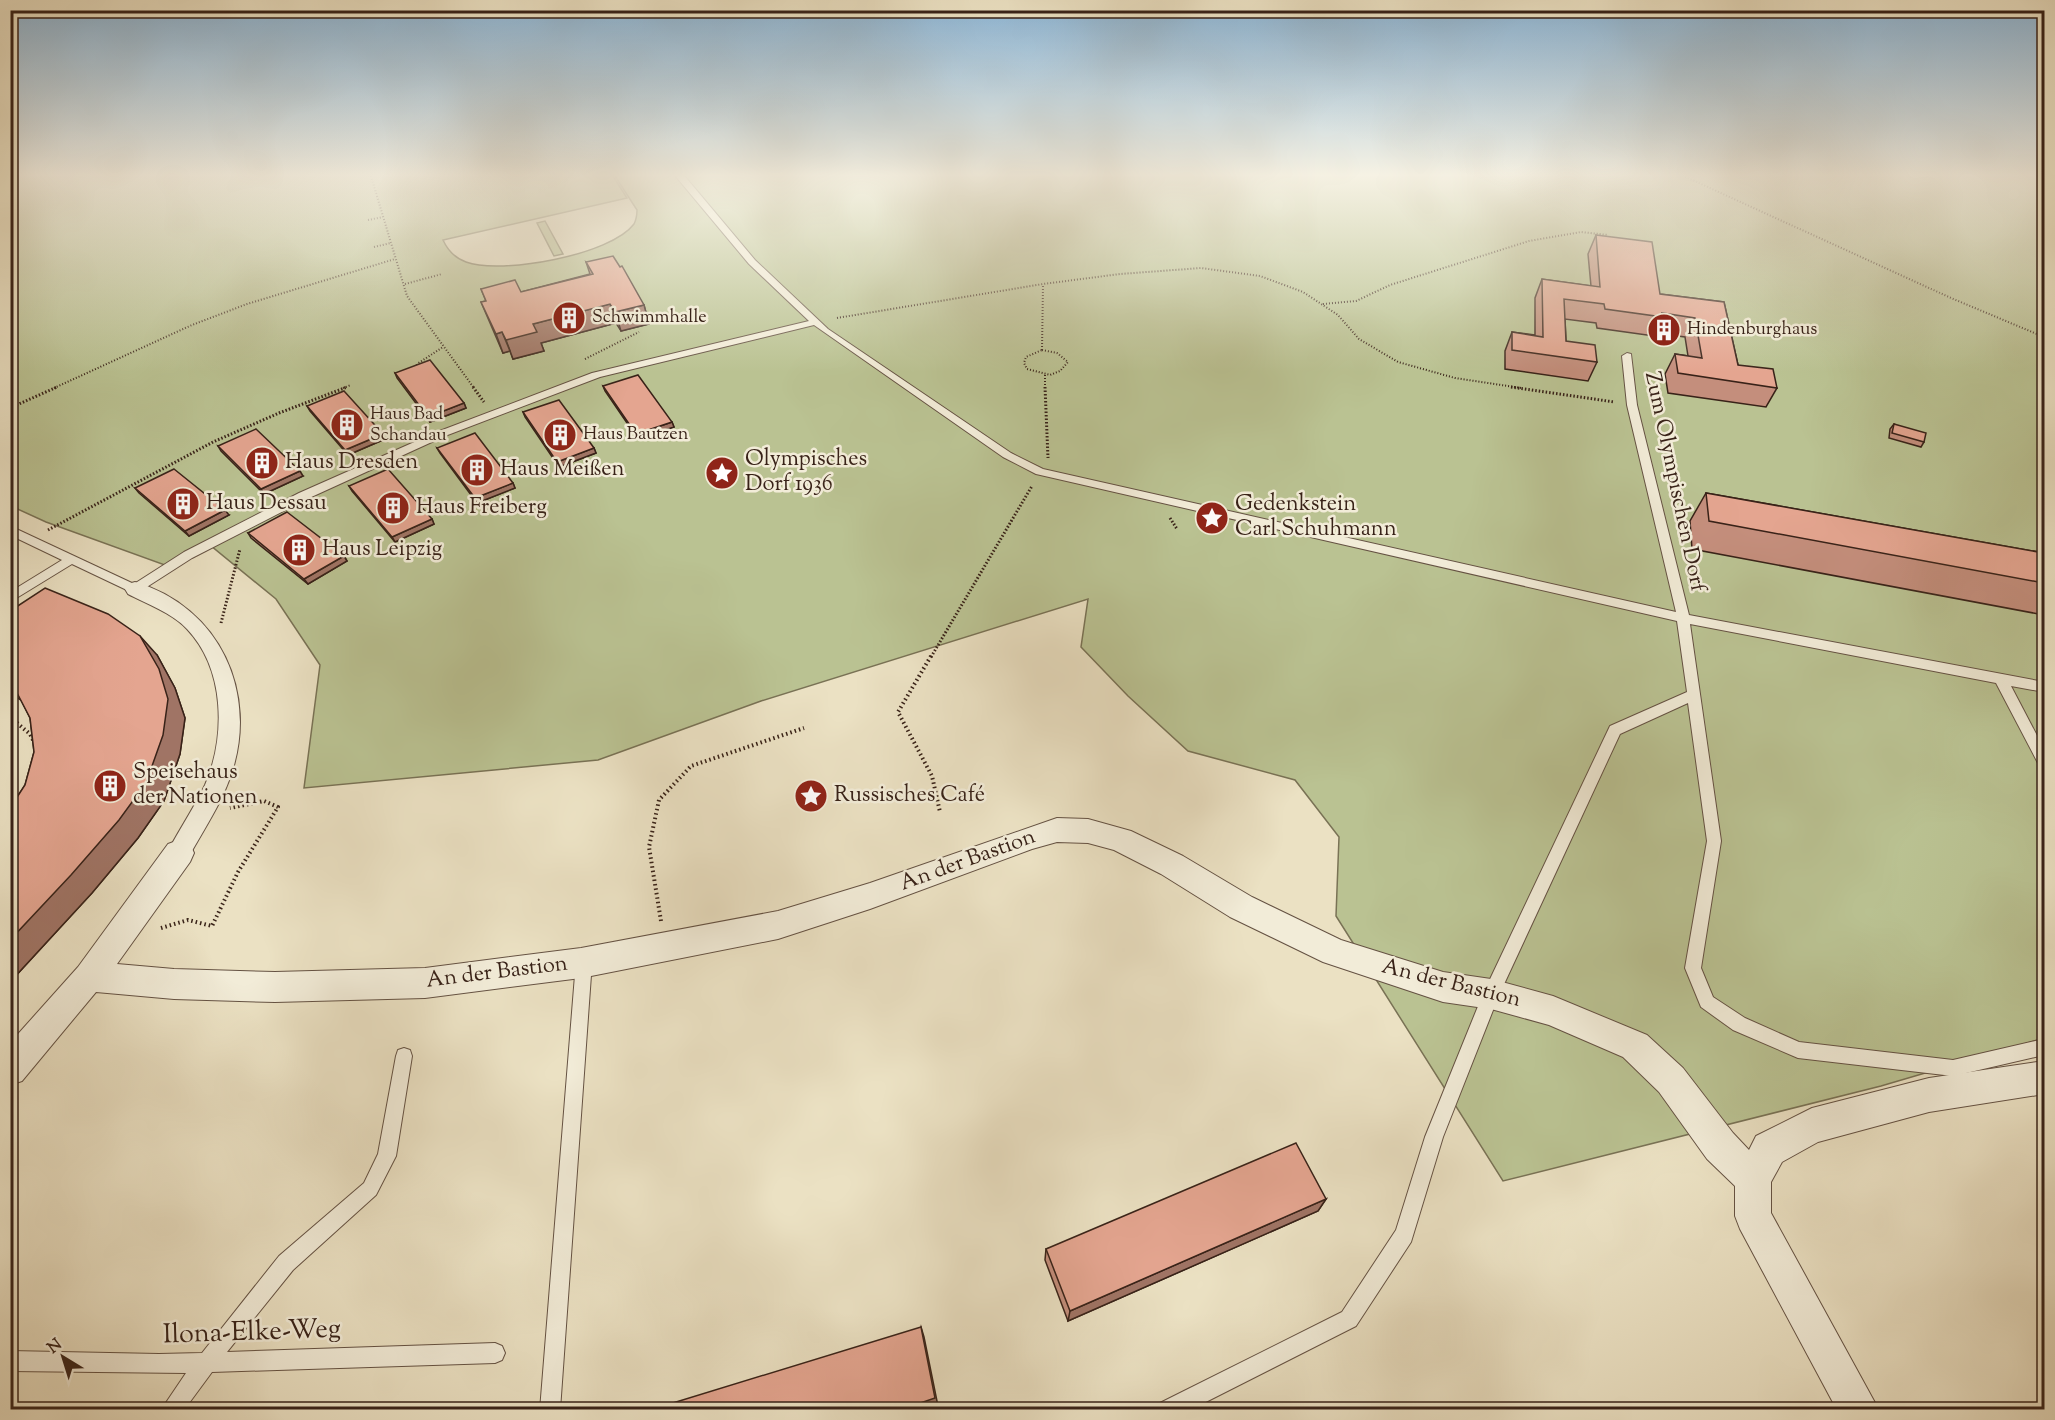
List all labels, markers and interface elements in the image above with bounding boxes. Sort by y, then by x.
building icon: Schwimmhalle [551,300,587,336]
place label: Schwimmhalle [592,305,707,331]
building icon: Hindenburghaus [1646,312,1682,348]
place label: Hindenburghaus [1687,317,1817,343]
street label: Zum Olympischen Dorf [1635,369,1713,596]
place label: Haus Bad Schandau [370,402,447,449]
building icon: Haus Bad Schandau [329,407,365,443]
building icon: Haus Bautzen [542,417,578,453]
place label: Haus Bautzen [583,422,689,448]
place label: Olympisches Dorf 1936 [745,444,867,501]
building icon: Haus Dresden [244,445,280,481]
place label: Haus Dresden [285,447,418,479]
building icon: Haus Meißen [459,452,495,488]
place label: Haus Meißen [500,454,624,486]
place icon: Olympisches Dorf 1936 [704,455,740,491]
building icon: Haus Dessau [165,486,201,522]
place label: Haus Dessau [206,488,327,520]
place label: Gedenkstein Carl Schuhmann [1235,489,1397,546]
building icon: Haus Freiberg [375,490,411,526]
place label: Haus Freiberg [416,492,547,524]
place icon: Gedenkstein Carl Schuhmann [1194,500,1230,536]
building icon: Haus Leipzig [281,532,317,568]
place label: Haus Leipzig [322,534,443,566]
place label: Speisehaus der Nationen [133,757,258,814]
building icon: Speisehaus der Nationen [92,768,128,804]
place icon: Russisches Café [793,778,829,814]
place label: Russisches Café [834,780,985,812]
street label: An der Bastion [896,822,1040,900]
street label: An der Bastion [424,948,570,998]
street label: An der Bastion [1378,951,1524,1017]
street label: Ilona-Elke-Weg [162,1310,342,1356]
north arrow [33,1327,93,1387]
text: N [43,1334,68,1360]

